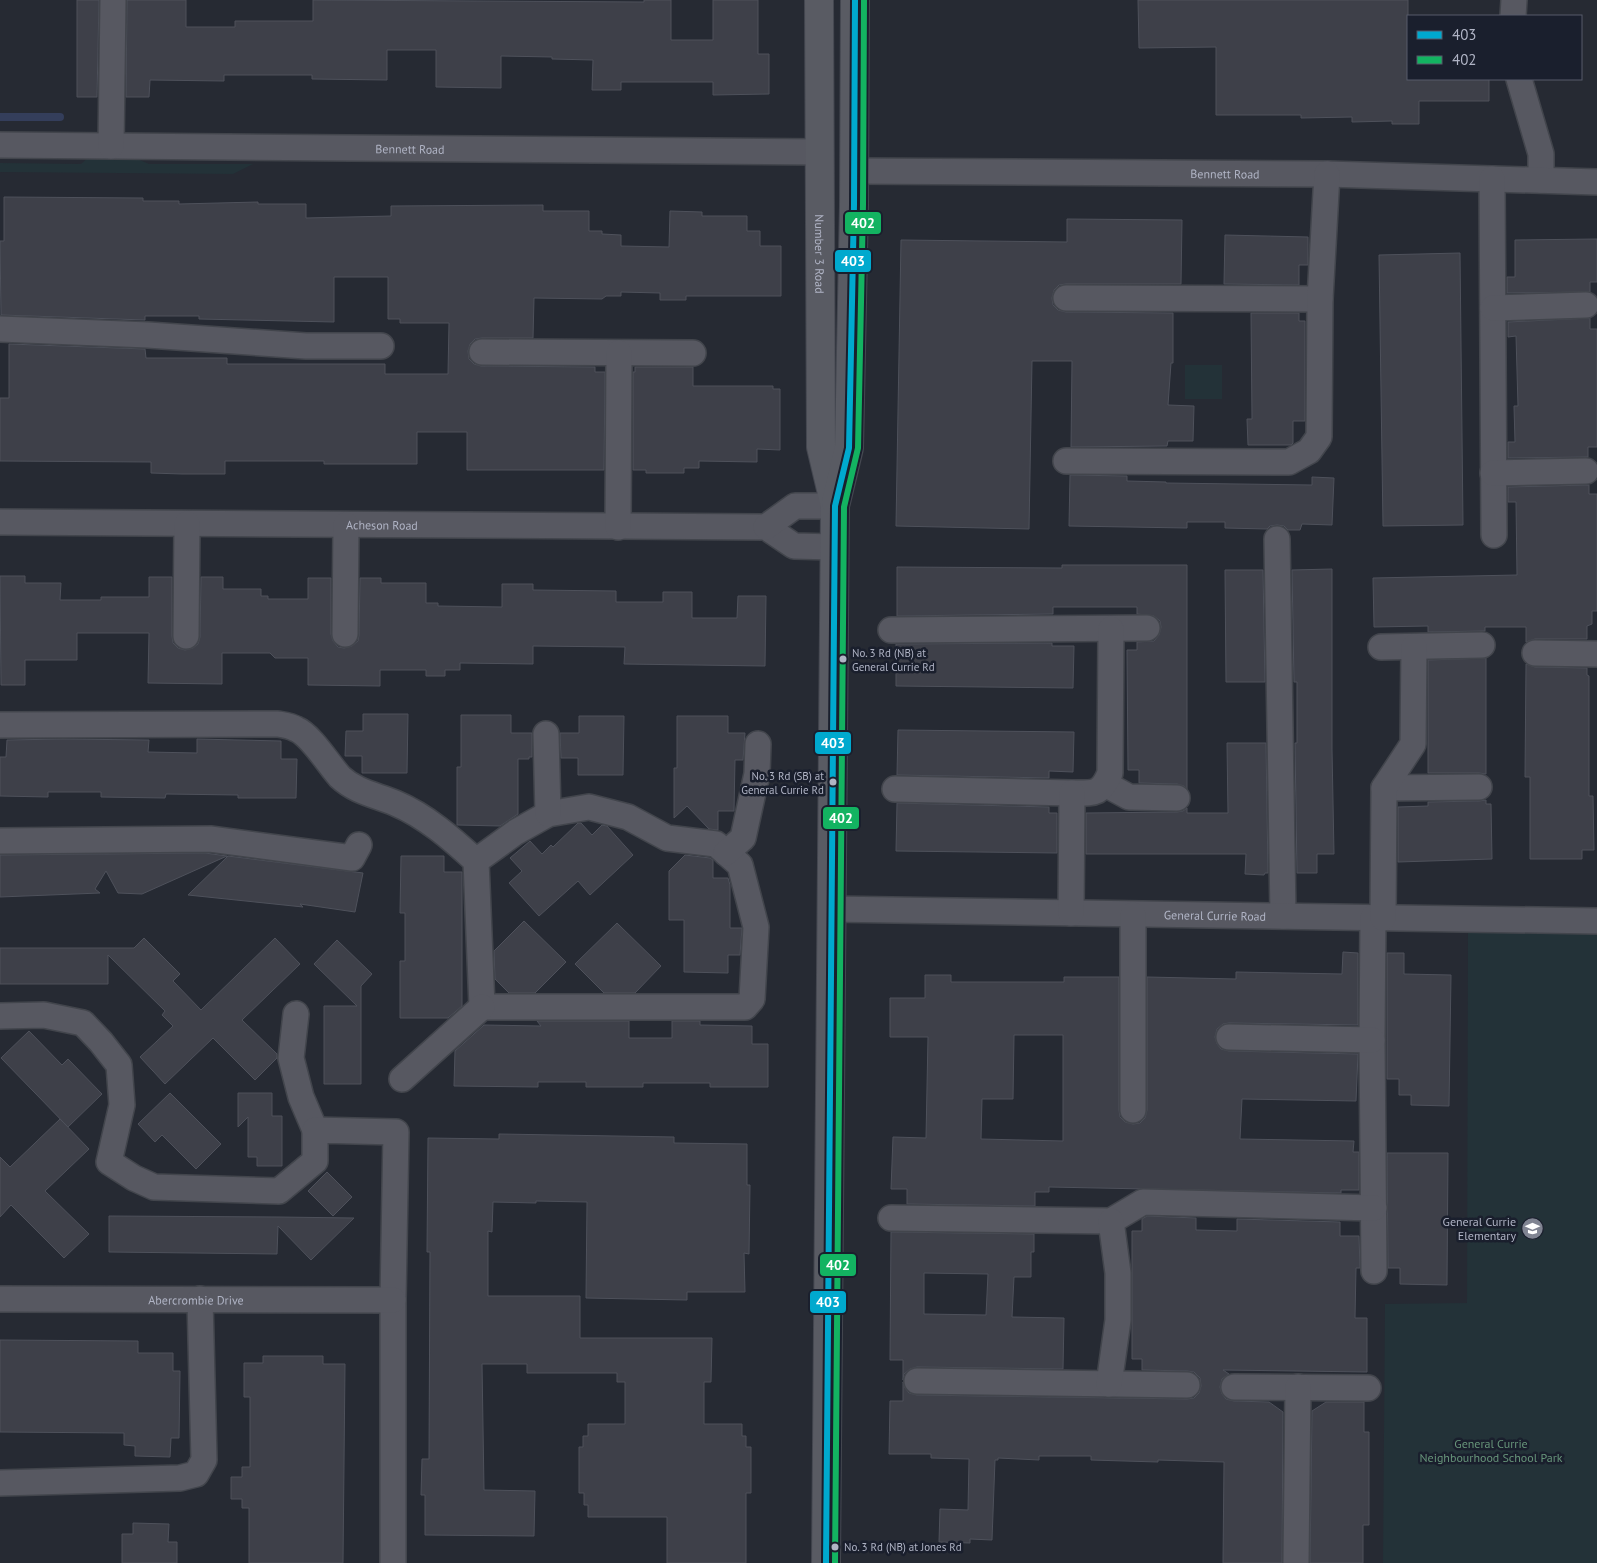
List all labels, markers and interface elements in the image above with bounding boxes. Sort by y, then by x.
legend [1407,15,1582,80]
text: 403 [1452,25,1477,44]
text: 402 [1452,50,1477,69]
street label: Bennett Road [375,141,445,156]
street label: Bennett Road [1190,166,1260,181]
line badge: 402 [844,211,882,235]
street label: Number 3 Road [812,214,828,294]
text: 402 [851,214,875,232]
line badge: 403 [834,249,872,273]
text: 403 [841,252,865,270]
street label: Acheson Road [346,517,418,532]
place label: No. 3 Rd (NB) at General Currie Rd [852,646,935,674]
marker: No. 3 Rd (NB) at General Currie Rd [838,654,848,664]
line badge: 403 [814,731,852,755]
text: 403 [821,734,845,752]
place label: No. 3 Rd (SB) at General Currie Rd [741,769,824,797]
marker: No. 3 Rd (SB) at General Currie Rd [828,777,838,787]
line badge: 402 [822,806,860,830]
text: 402 [829,809,853,827]
street label: General Currie Road [1164,907,1266,923]
place label: General Currie Elementary [1443,1214,1516,1243]
school or university icon: General Currie Elementary [1520,1216,1544,1240]
line badge: 402 [819,1253,857,1277]
text: 402 [826,1256,850,1274]
line badge: 403 [809,1290,847,1314]
street label: Abercrombie Drive [148,1292,244,1307]
text: 403 [816,1293,840,1311]
park label: General Currie Neighbourhood School Park [1420,1436,1563,1465]
place label: No. 3 Rd (NB) at Jones Rd [844,1540,962,1554]
marker: No. 3 Rd (NB) at Jones Rd [830,1542,840,1552]

